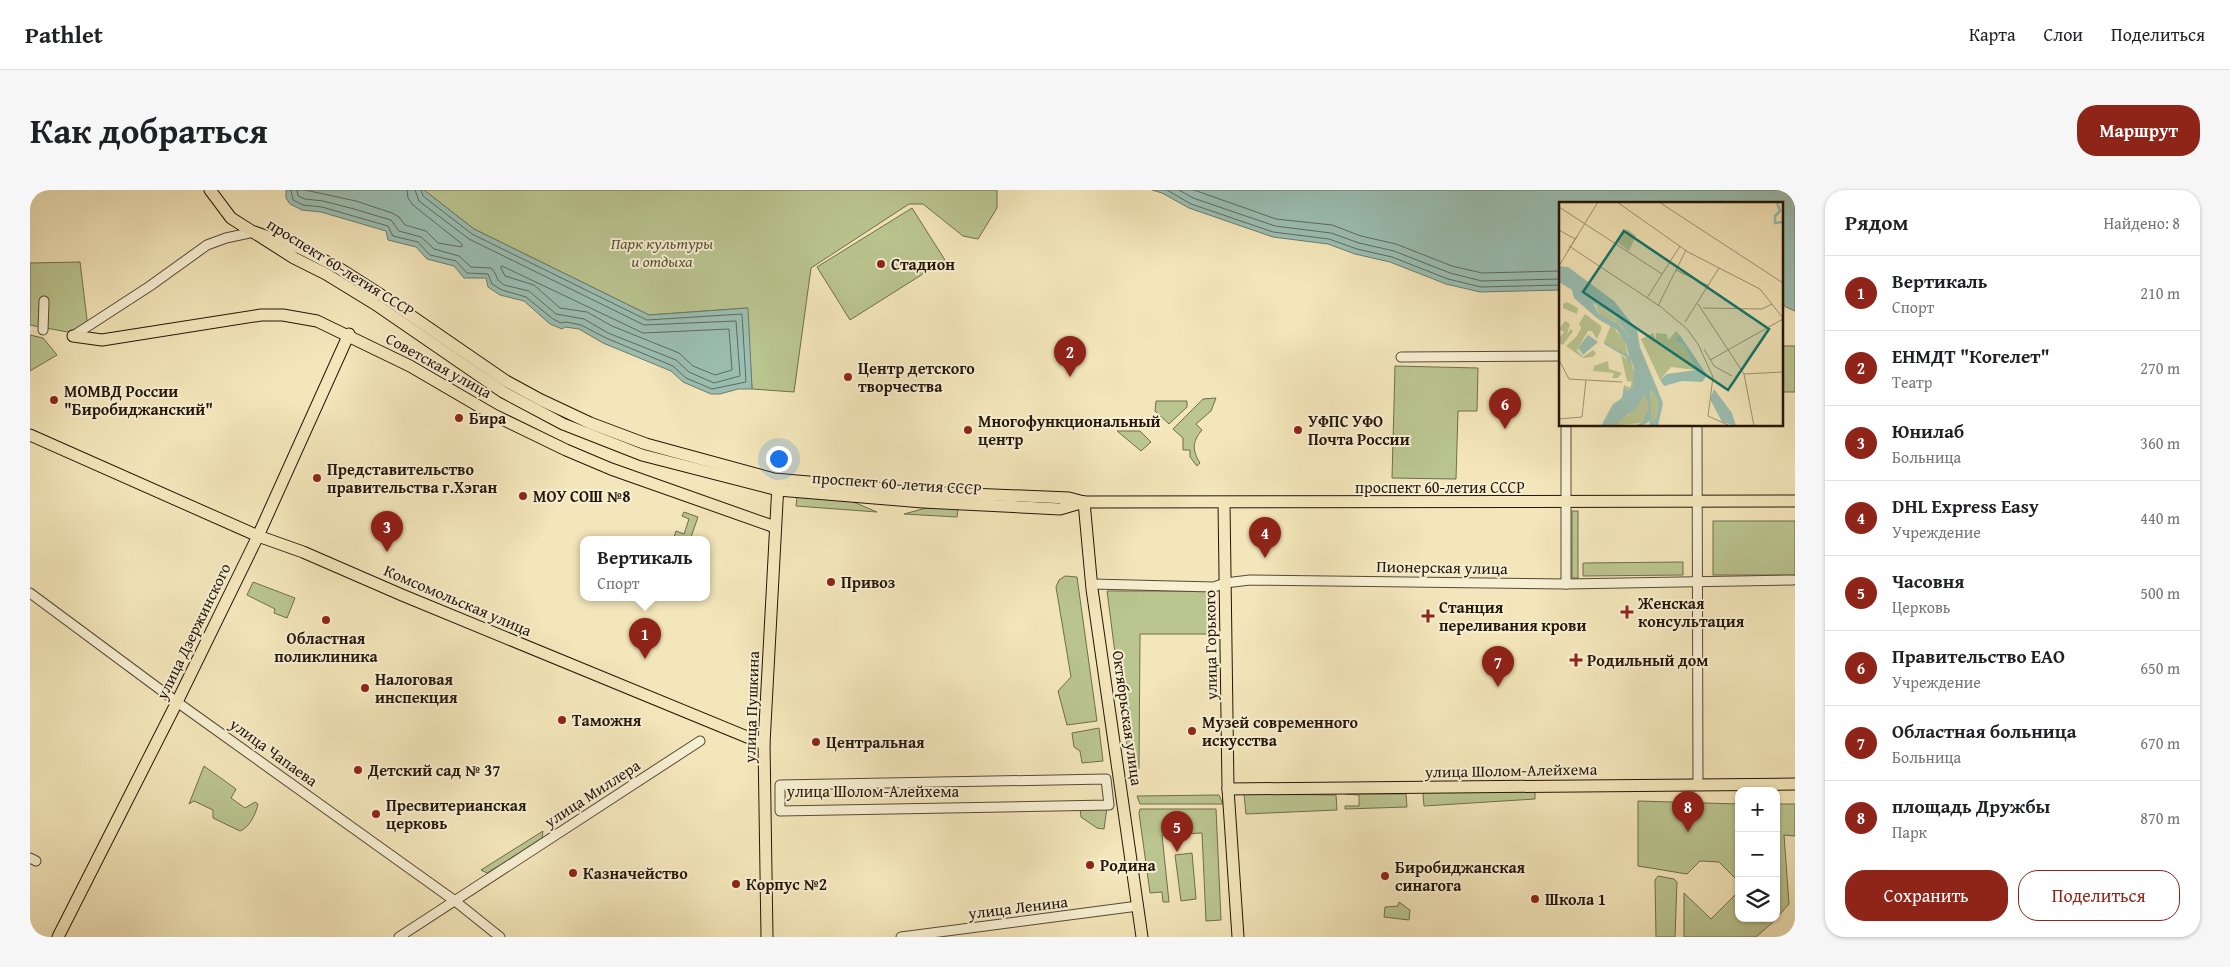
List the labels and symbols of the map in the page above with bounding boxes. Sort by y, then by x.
inset map [1559,202,1782,426]
street label: проспект 60-летия СССР [263,212,419,322]
park label: Парк культуры и отдыха [611,231,713,273]
place label: Стадион [891,252,955,276]
marker: Стадион [875,258,887,270]
street label: Советская улица [382,326,497,404]
pin: 2 [1054,336,1086,377]
place label: Центр детского творчества [858,356,975,398]
marker: Центр детского творчества [842,371,854,383]
place label: МОМВД России "Биробиджанский" [64,379,213,421]
pin: 6 [1489,388,1521,429]
marker: МОМВД России "Биробиджанский" [48,394,60,406]
place label: Бира [469,406,507,430]
place label: Многофункциональный центр [978,409,1161,451]
place label: УФПС УФО Почта России [1308,409,1410,451]
marker: Бира [453,412,465,424]
marker: Многофункциональный центр [962,424,974,436]
marker: УФПС УФО Почта России [1292,424,1304,436]
your location [766,446,792,472]
place label: Представительство правительства г.Хэган [327,457,497,499]
street label: проспект 60-летия СССР [811,465,983,501]
marker: Представительство правительства г.Хэган [311,472,323,484]
street label: проспект 60-летия СССР [1355,475,1525,499]
place label: МОУ СОШ №8 [533,484,631,508]
marker: МОУ СОШ №8 [517,490,529,502]
pin: 3 [371,511,403,552]
pin: 4 [1249,517,1281,558]
street label: Пионерская улица [1376,554,1508,580]
street label: Комсомольская улица [380,558,536,642]
street label: улица Дзержинского [149,559,236,704]
place label: Привоз [841,570,896,594]
marker: Привоз [825,576,837,588]
street label: улица Горького [1197,590,1223,701]
place label: Женская консультация [1637,591,1745,633]
place label: Станция переливания крови [1439,595,1587,637]
marker: Женская консультация [1620,605,1634,619]
marker: Станция переливания крови [1421,609,1435,623]
marker: Областная поликлиника [320,614,332,626]
pin: 1 [629,618,661,659]
place label: Областная поликлиника [274,626,378,668]
pin: 7 [1482,646,1514,687]
place label: Родильный дом [1587,648,1708,672]
street label: Октябрьская улица [1107,649,1149,787]
street label: улица Пушкина [737,650,765,764]
marker: Родильный дом [1569,653,1583,667]
place label: Налоговая инспекция [375,667,458,709]
marker: Налоговая инспекция [359,682,371,694]
place label: Таможня [572,708,642,732]
place label: Музей современного искусства [1202,710,1358,752]
street label: улица Чапаева [224,711,323,792]
marker: Таможня [556,714,568,726]
marker: Музей современного искусства [1186,725,1198,737]
place label: Центральная [826,730,925,754]
marker: Центральная [810,736,822,748]
street label: улица Миллера [538,753,645,834]
street label: улица Шолом-Алейхема [1424,756,1598,784]
place label: Детский сад № 37 [367,758,500,782]
marker: Детский сад № 37 [352,764,364,776]
street label: улица Шолом-Алейхема [786,779,960,803]
pin: 8 [1672,791,1704,832]
place label: Пресвитерианская церковь [386,793,527,835]
marker: Пресвитерианская церковь [370,808,382,820]
pin: 5 [1161,811,1193,852]
place label: Родина [1100,853,1156,877]
place label: Биробиджанская синагога [1395,855,1526,897]
marker: Родина [1084,859,1096,871]
place label: Казначейство [583,861,688,885]
marker: Казначейство [567,867,579,879]
marker: Биробиджанская синагога [1379,870,1391,882]
place label: Корпус №2 [746,872,827,896]
marker: Корпус №2 [730,878,742,890]
place label: Школа 1 [1545,887,1606,911]
street label: улица Ленина [966,889,1070,925]
marker: Школа 1 [1529,893,1541,905]

